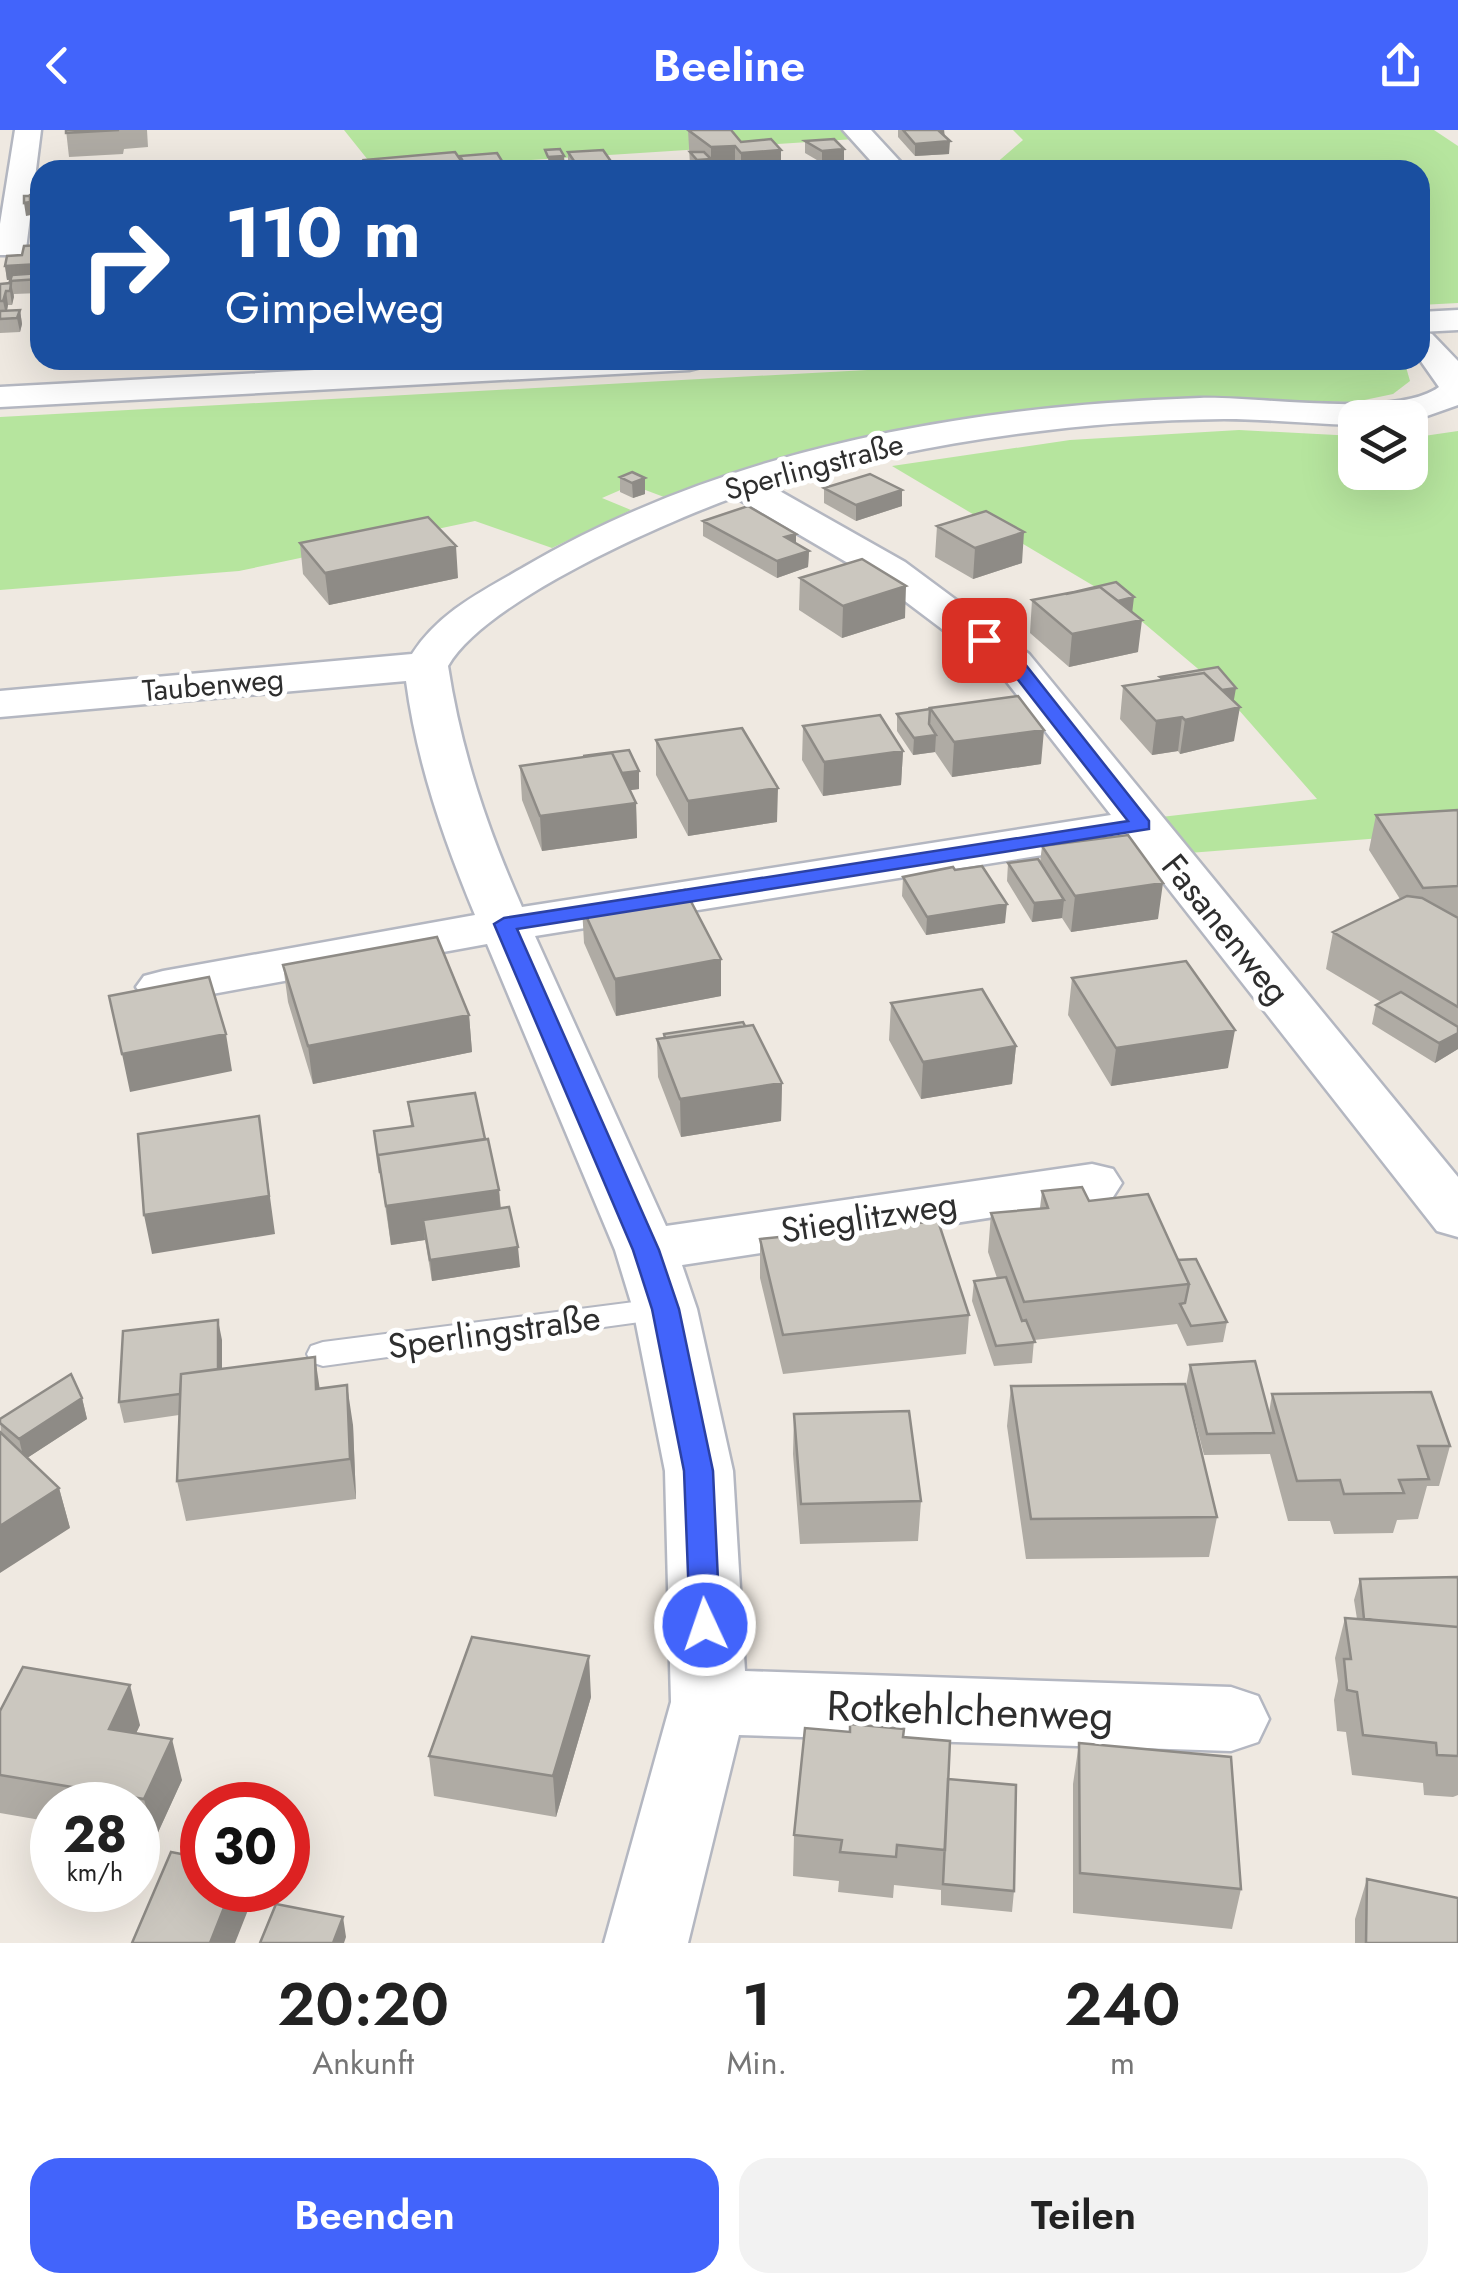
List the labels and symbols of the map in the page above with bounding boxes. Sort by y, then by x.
street label: Sperlingstraße [720,422,908,511]
pin [942,598,1027,683]
street label: Taubenweg [140,657,285,712]
street label: Fasanenweg [1150,843,1302,1015]
street label: Stieglitzweg [777,1178,961,1256]
street label: Sperlingstraße [385,1292,603,1372]
position arrow [653,1573,757,1677]
street label: Rotkehlchenweg [826,1675,1114,1746]
speed limit sign: 30 [180,1782,310,1912]

